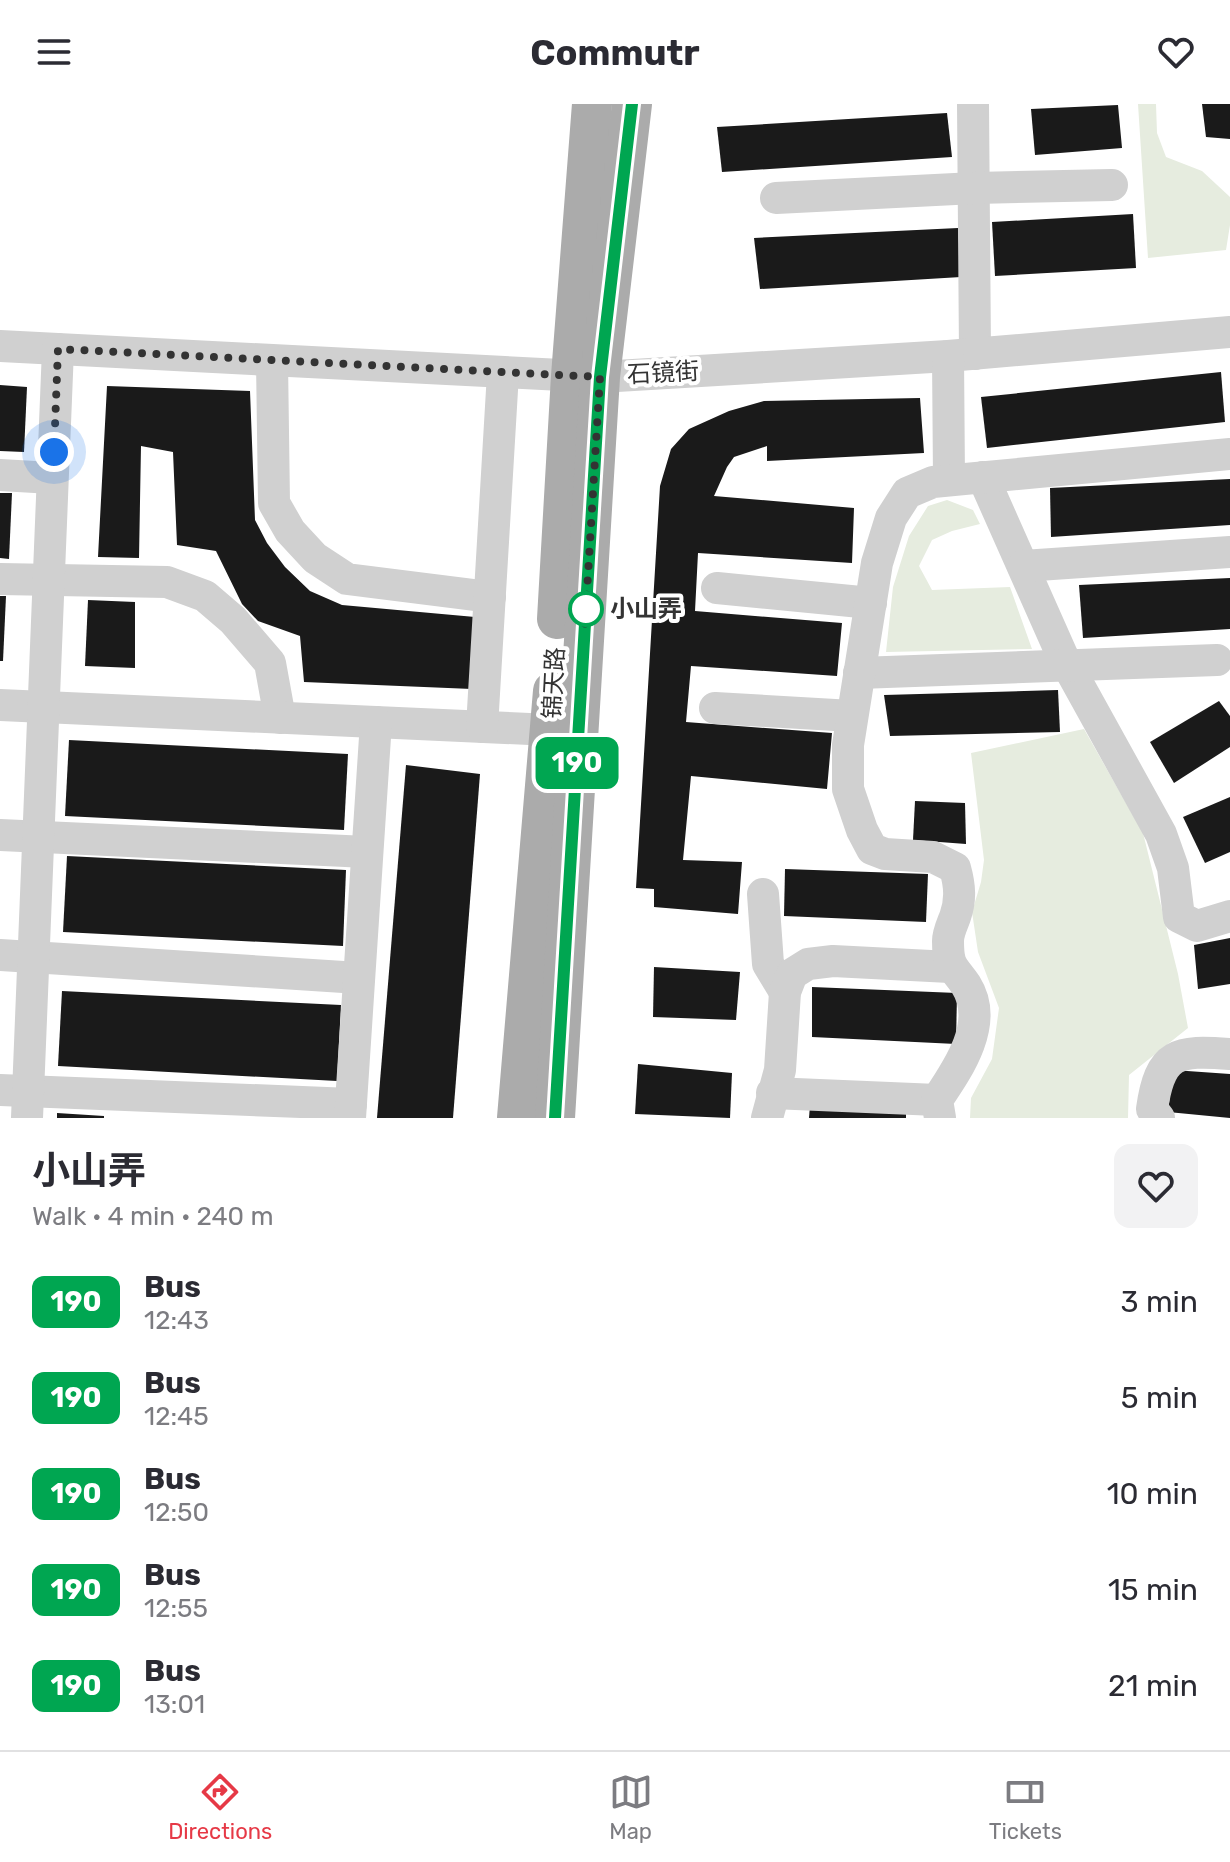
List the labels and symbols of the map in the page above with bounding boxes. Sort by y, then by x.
street label: 石镜街 [626,357,700,389]
your location [34,432,74,472]
marker: 小山弄 [569,592,603,626]
place label: 小山弄 [610,595,682,623]
street label: 锦天路 [538,646,570,720]
line badge: 190 [531,737,623,789]

